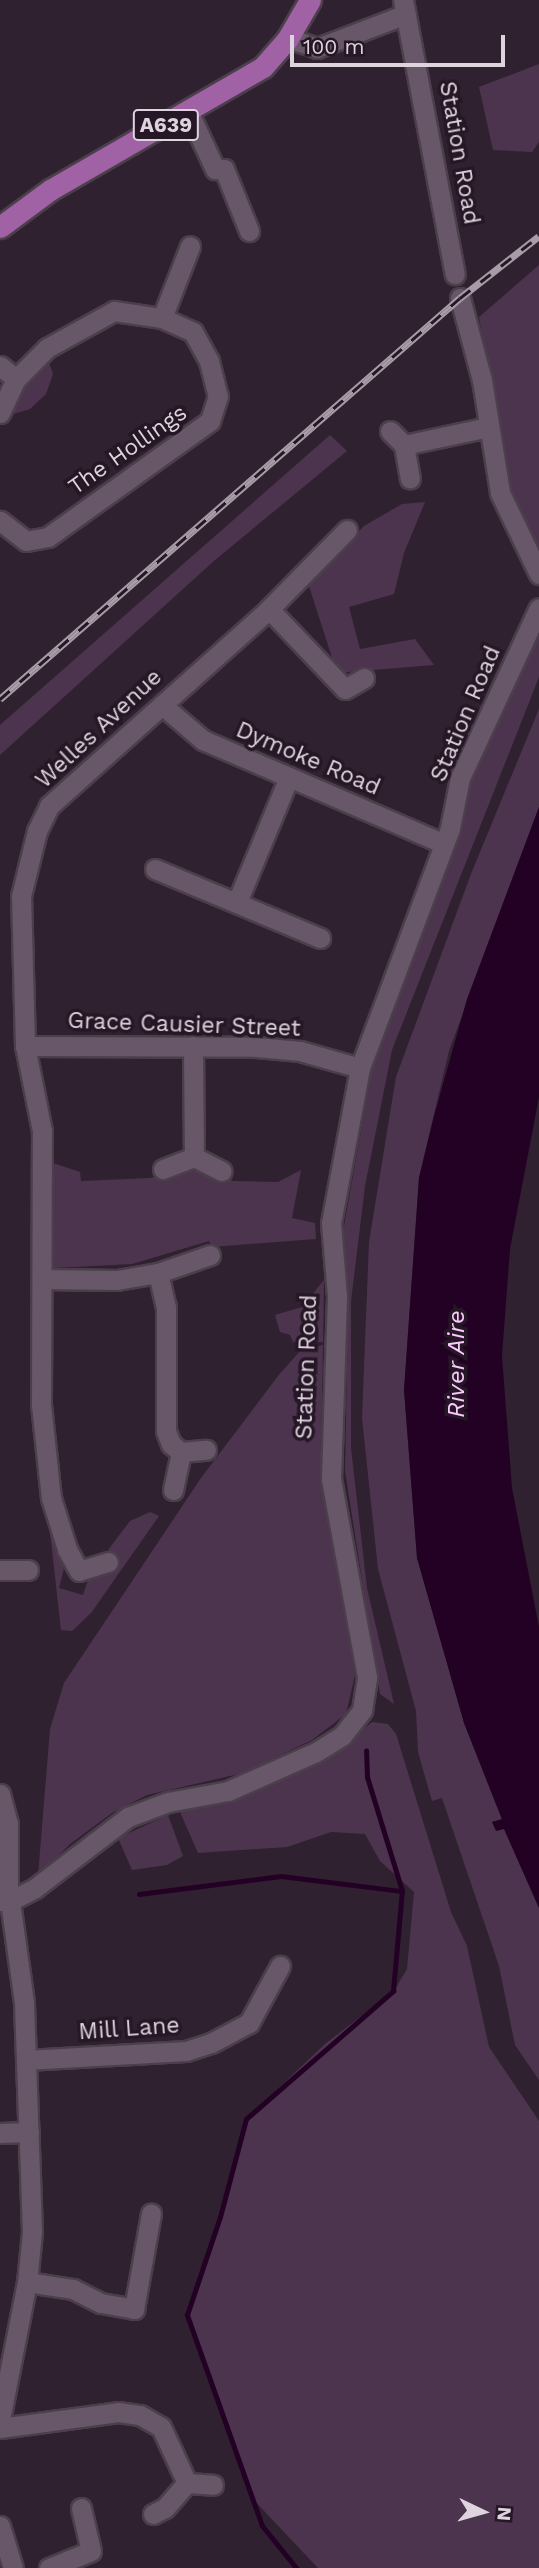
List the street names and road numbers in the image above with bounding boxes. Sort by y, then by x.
street label: Station Road [433,79,485,227]
road number: A639 [133,108,199,142]
street label: The Hollings [64,399,192,501]
street label: Station Road [425,642,507,786]
street label: Welles Avenue [30,663,168,795]
street label: Dymoke Road [232,716,384,802]
street label: Grace Causier Street [67,1007,301,1043]
street label: Station Road [291,1294,323,1440]
street label: Mill Lane [77,2012,181,2046]

